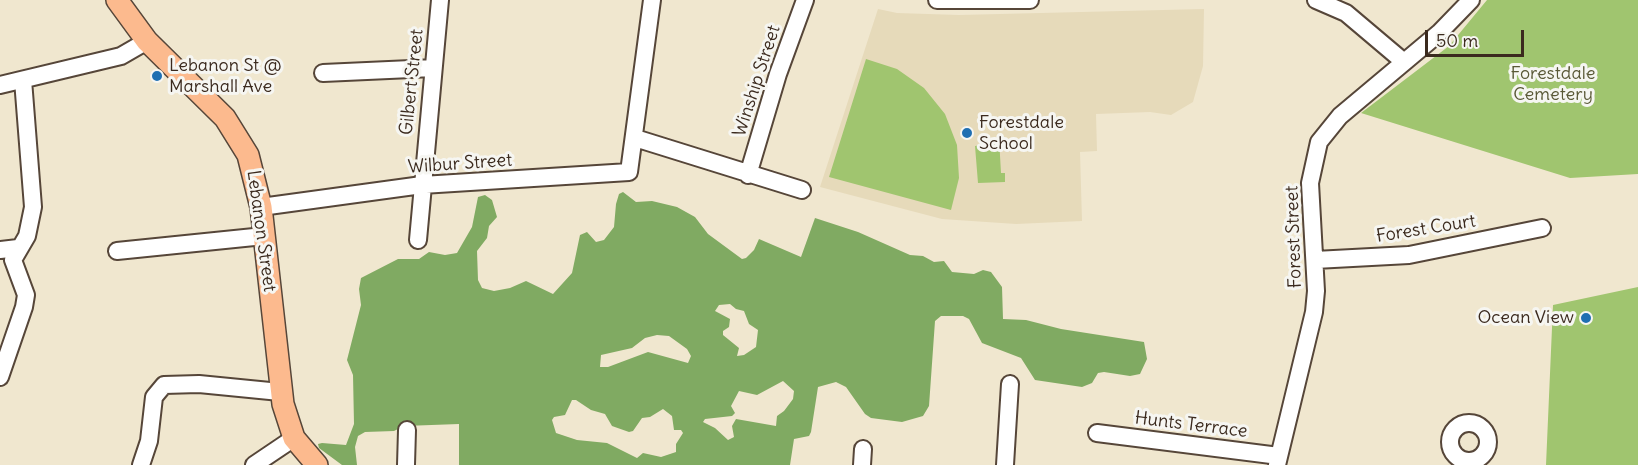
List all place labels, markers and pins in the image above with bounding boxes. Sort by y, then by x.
place label: Lebanon St @ Marshall Ave [169,55,281,98]
marker: Lebanon St @ Marshall Ave [150,69,164,83]
place label: Forestdale School [979,112,1064,154]
marker: Forestdale School [960,126,974,140]
place label: Ocean View [1477,307,1574,329]
marker: Ocean View [1579,311,1593,325]

